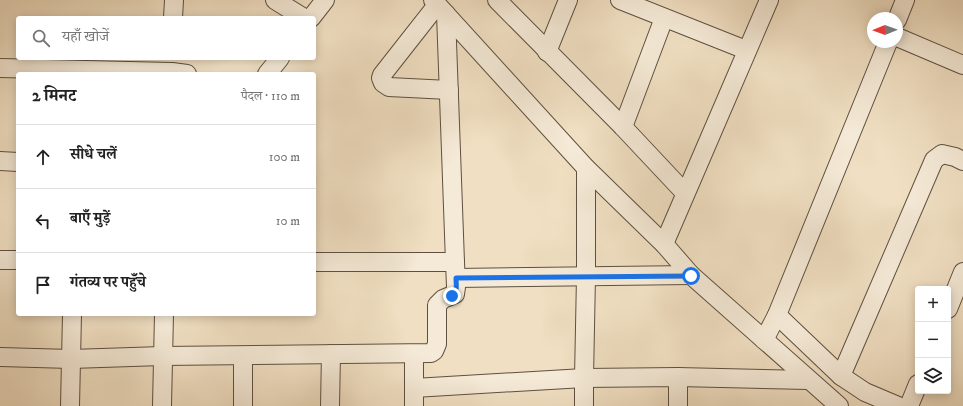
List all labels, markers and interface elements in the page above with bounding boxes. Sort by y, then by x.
north arrow [867,12,903,48]
search box [16,16,316,60]
icon: search [30,27,52,49]
text: यहाँ खोजें [62,27,109,46]
text: 2 मिनट [32,85,76,107]
text: पैदल · 110 m [241,88,300,104]
text: सीधे चलें [70,145,117,164]
icon: ahead [32,146,54,168]
text: 100 m [269,149,300,165]
text: बाएँ मुड़ें [70,209,110,228]
icon: left [32,210,54,232]
text: 10 m [276,213,300,229]
route start [682,267,700,285]
text: गंतव्य पर पहुँचे [70,273,146,292]
icon: arrive [32,274,54,296]
map controls [915,286,951,394]
button: + [915,286,951,322]
route end [443,287,461,305]
button: − [915,322,951,358]
button: layers [915,358,951,394]

